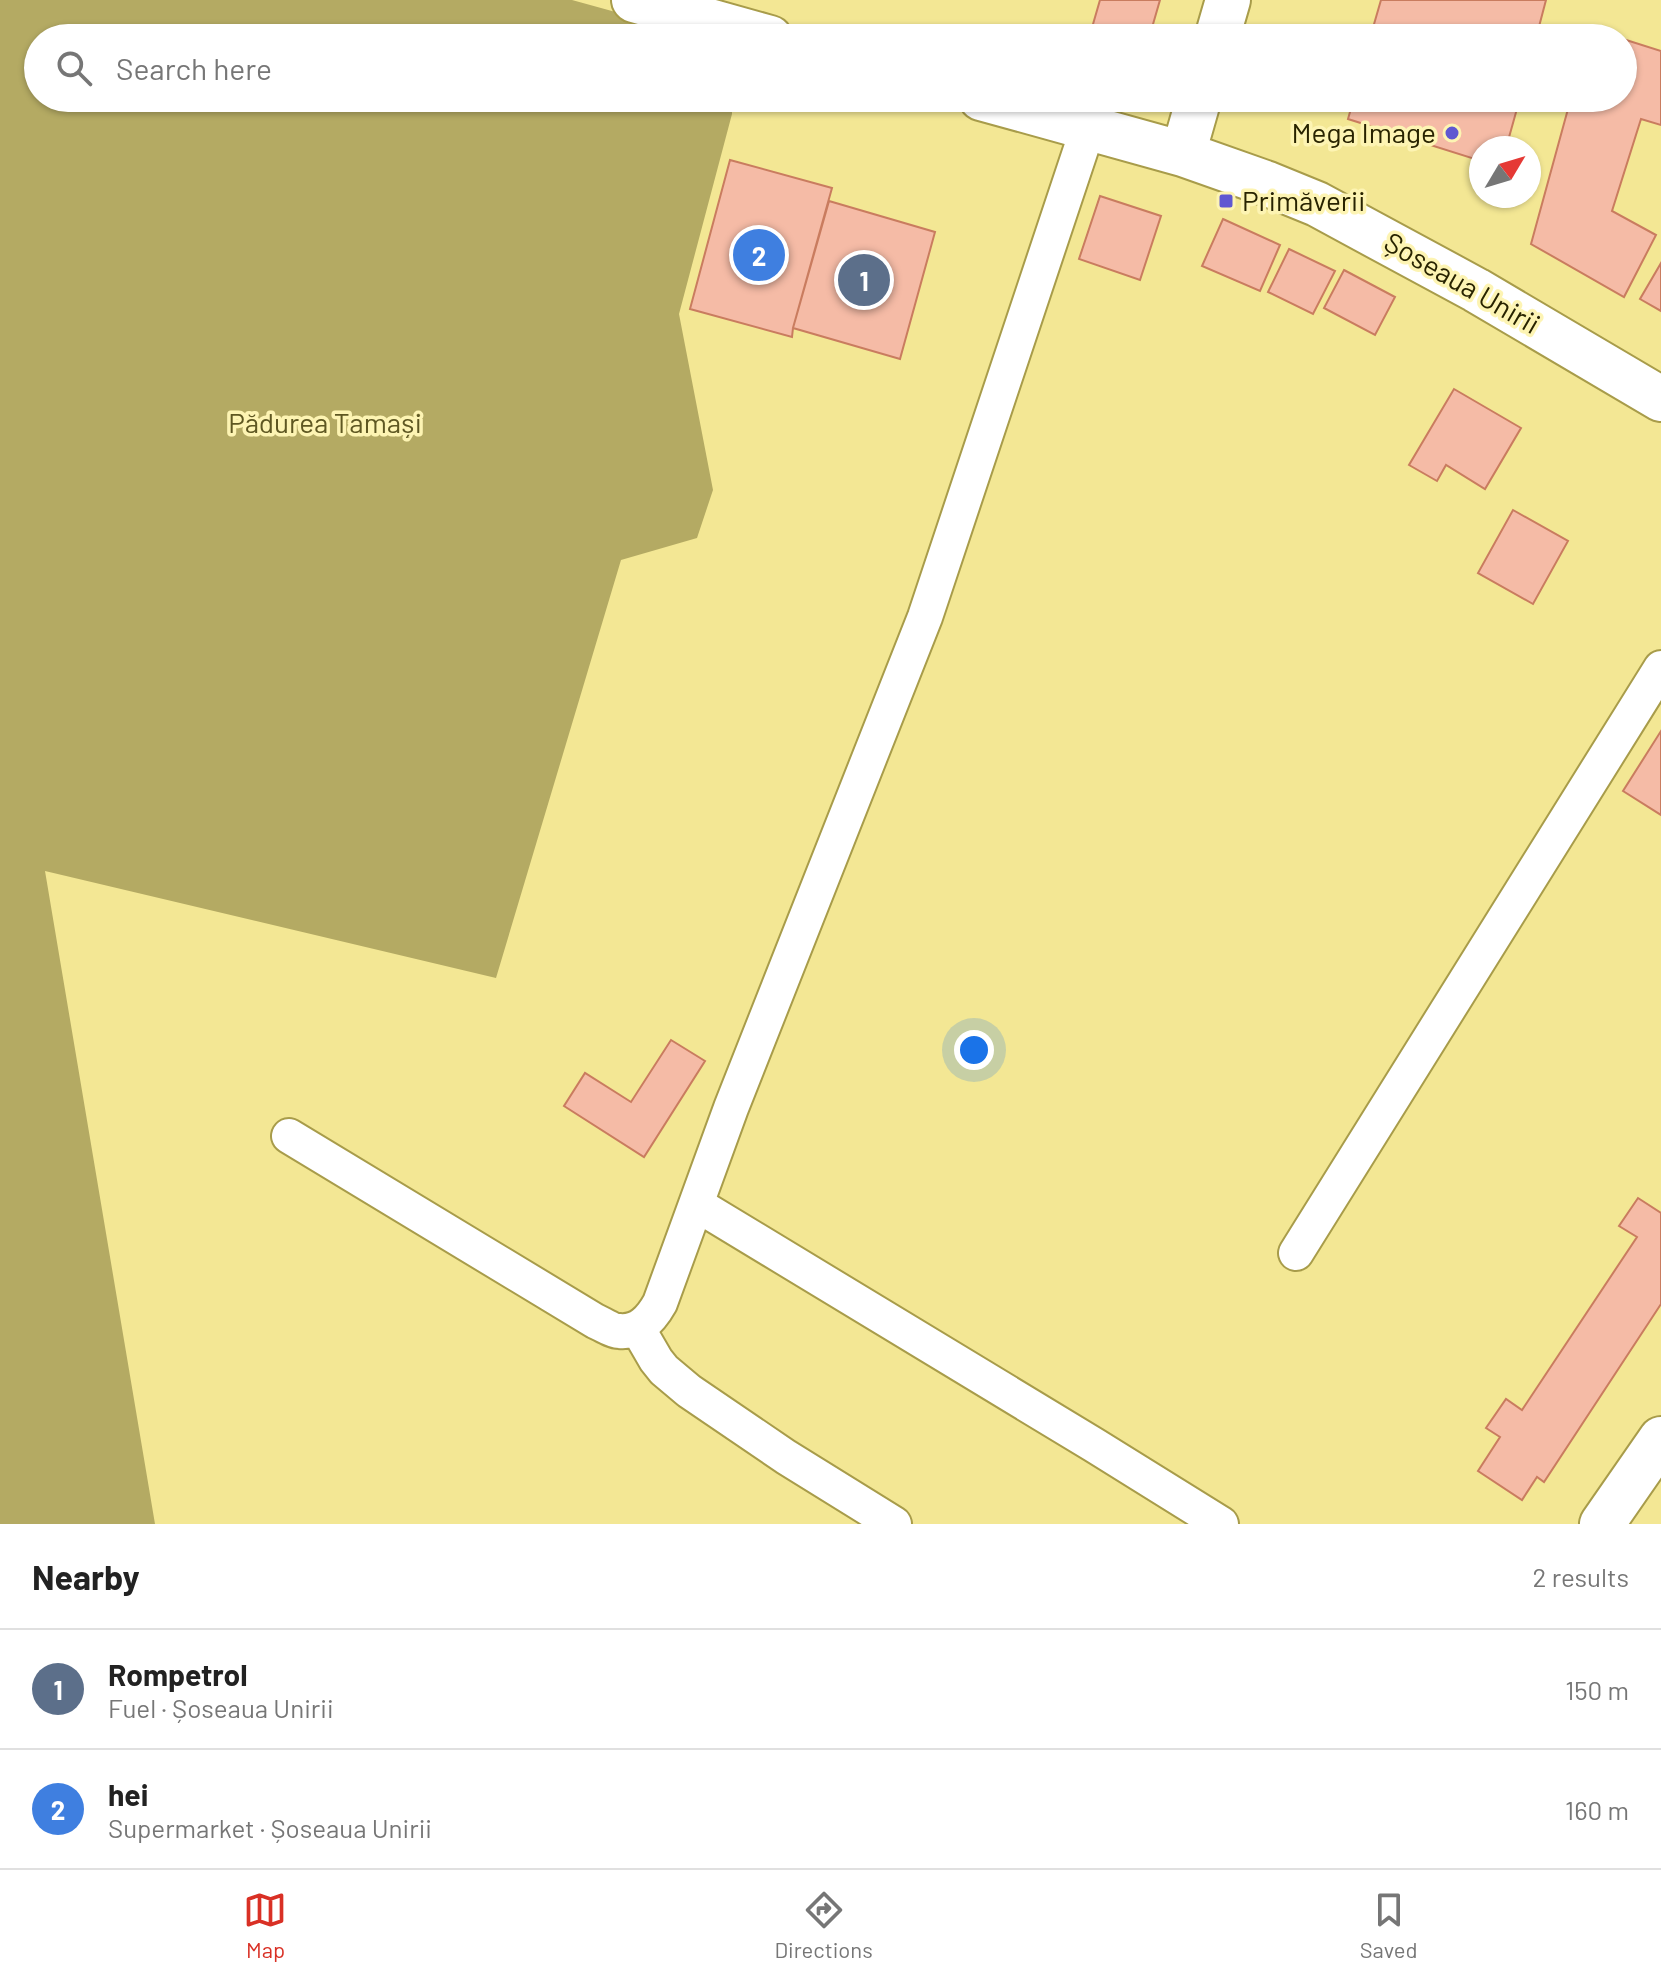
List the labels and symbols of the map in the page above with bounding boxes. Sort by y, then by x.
place label: Mega Image [1292,115,1436,149]
marker: Mega Image [1443,124,1461,142]
north arrow [1469,136,1541,208]
place label: Primăverii [1242,183,1365,217]
marker: Primăverii [1217,192,1235,210]
street label: Șoseaua Unirii [1379,224,1546,340]
pin: 2 [733,225,785,285]
pin: 1 [838,250,890,310]
park label: Pădurea Tamași [228,405,422,439]
your location [954,1030,994,1070]

